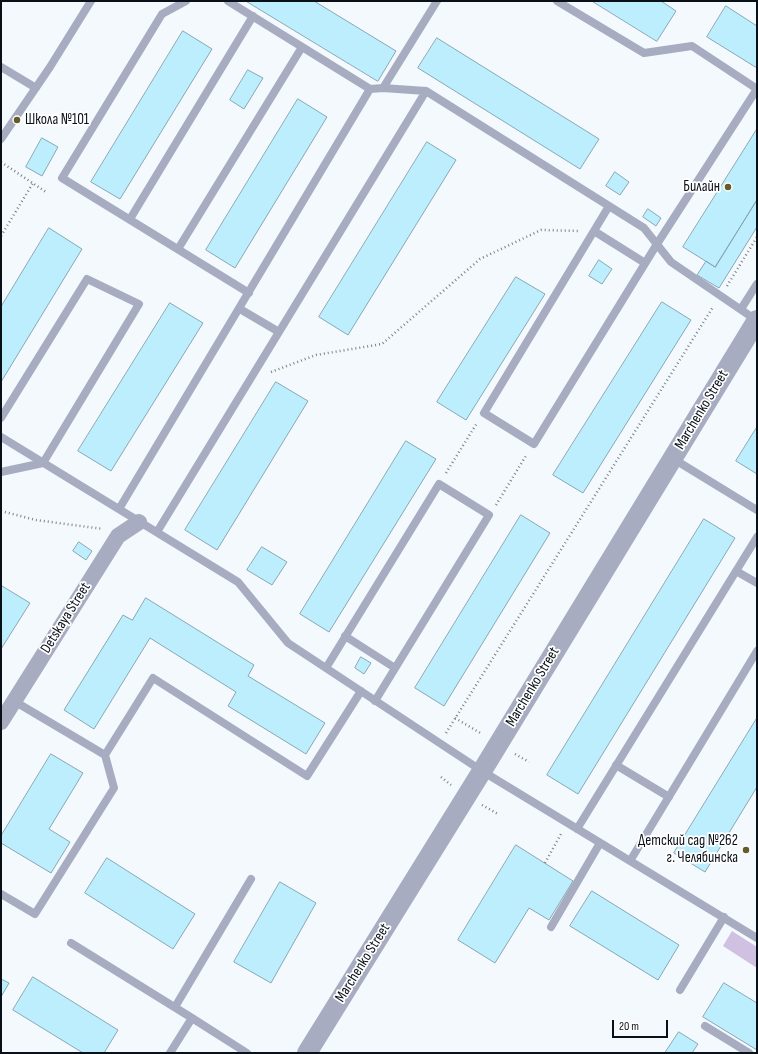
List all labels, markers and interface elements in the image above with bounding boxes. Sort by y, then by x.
place label: Школа №101 [25,111,89,129]
marker: Школа №101 [12,115,22,125]
place label: Билайн [683,178,720,196]
marker: Билайн [723,182,733,192]
street label: Marchenko Street [671,367,733,453]
street label: Detskaya Street [37,579,95,657]
street label: Marchenko Street [502,644,564,730]
place label: Детский сад №262 г. Челябинска [638,832,738,867]
marker: Детский сад №262 г. Челябинска [741,845,751,855]
street label: Marchenko Street [332,920,394,1006]
scale bar [614,1012,670,1038]
text: 20 m [619,1019,639,1034]

